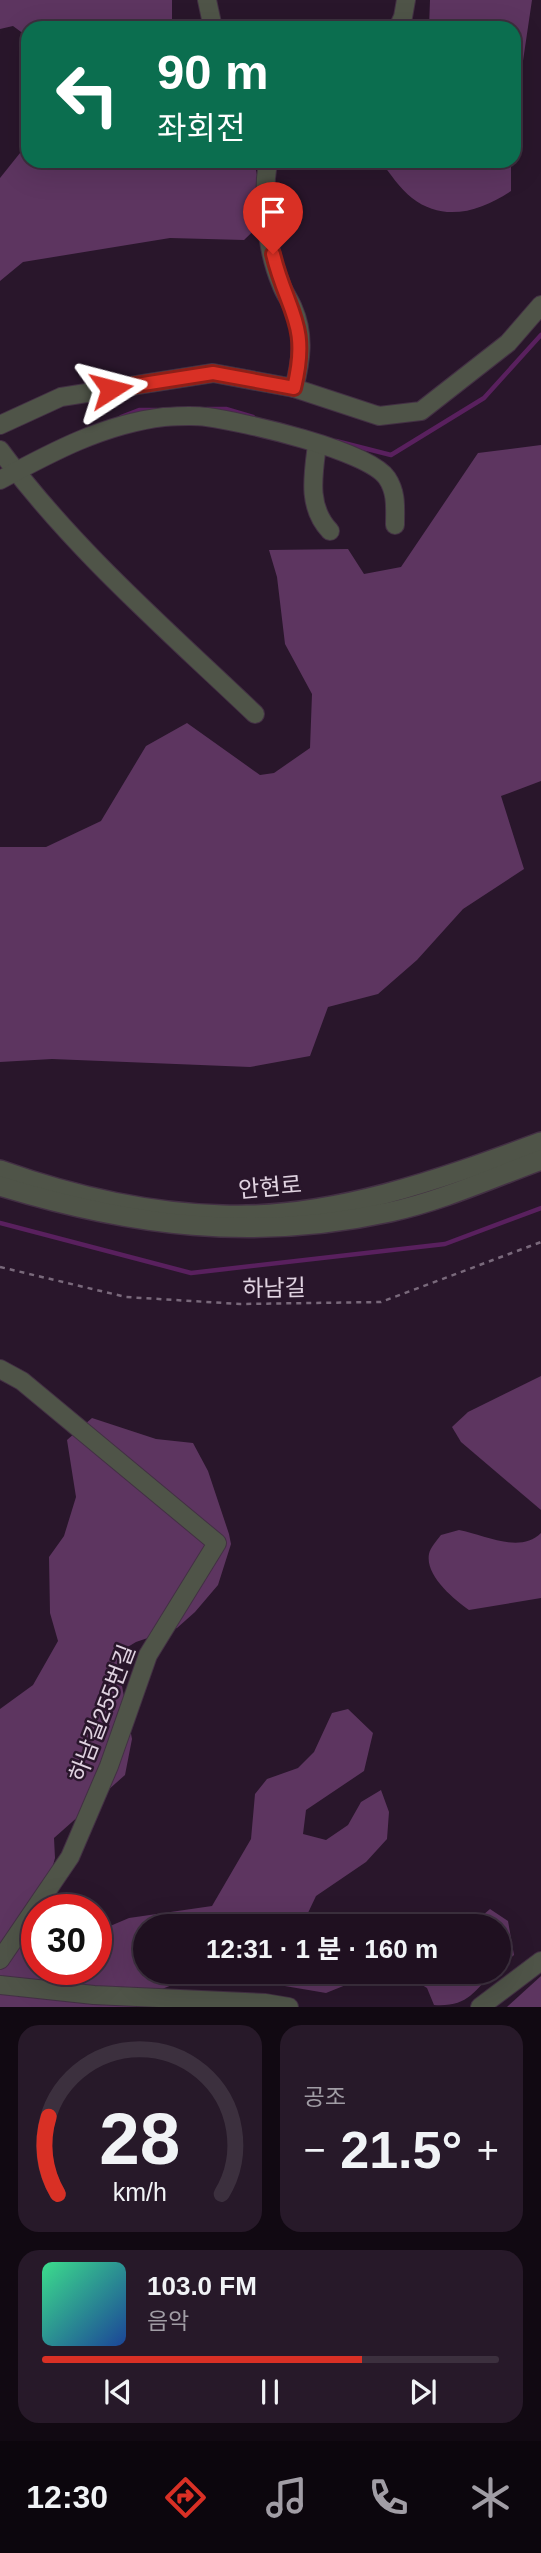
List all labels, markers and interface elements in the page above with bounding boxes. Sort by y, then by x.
text: 90 m [157,45,269,99]
icon: left [42,49,133,140]
text: 좌회전 [157,110,245,146]
pin [243,182,303,254]
icon: arrive [254,193,292,231]
position arrow [74,352,148,426]
street label: 안현로 [237,1171,303,1203]
street label: 하남길 [242,1274,306,1302]
street label: 하남길255번길 [64,1641,140,1785]
speed limit sign: 30 [21,1894,112,1985]
text: 12:31 · 1 분 · 160 m [206,1934,438,1964]
text: 공조 [304,2084,346,2110]
text: 28 [99,2099,180,2180]
text: 21.5° [340,2121,462,2179]
text: − [304,2129,326,2171]
text: + [477,2129,499,2171]
text: km/h [113,2178,167,2206]
text: 103.0 FM [147,2271,257,2301]
text: 음악 [147,2308,189,2334]
icon: previous [99,2373,137,2411]
icon: pause [251,2373,289,2411]
icon: next [404,2373,442,2411]
icon: directions [161,2473,210,2522]
icon: music [262,2473,311,2522]
icon: phone [364,2473,413,2522]
icon: climate [466,2473,515,2522]
text: 12:30 [26,2479,108,2515]

